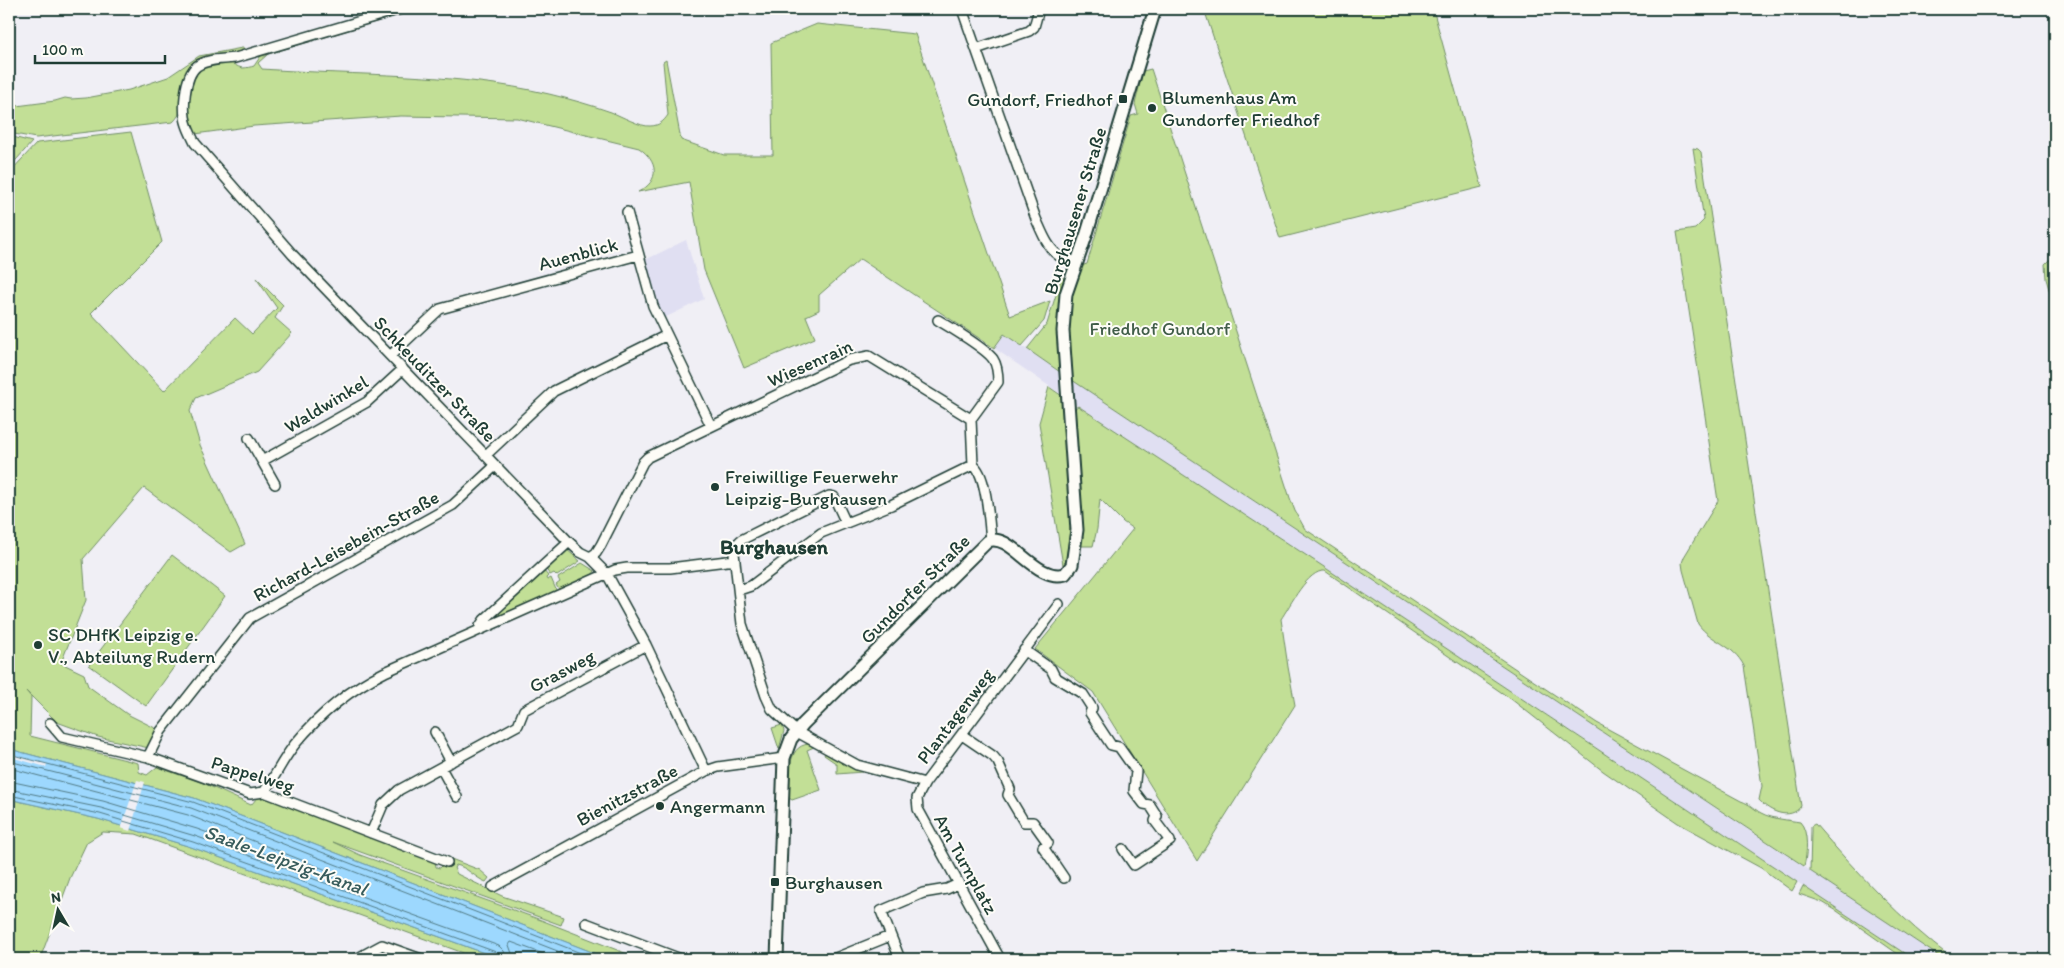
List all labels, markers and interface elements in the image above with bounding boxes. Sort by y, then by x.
scale bar [35,32,165,64]
text: 100 m [42,41,84,59]
place label: Blumenhaus Am Gundorfer Friedhof [1162,86,1321,131]
place label: Gundorf, Friedhof [967,88,1113,111]
marker: Gundorf, Friedhof [1117,93,1129,105]
marker: Blumenhaus Am Gundorfer Friedhof [1146,102,1158,114]
street label: Burghausener Straße [1039,124,1111,298]
street label: Auenblick [536,232,620,276]
street label: Schkeuditzer Straße [369,311,501,447]
park label: Friedhof Gundorf [1090,317,1230,340]
street label: Wiesenrain [764,334,856,392]
street label: Waldwinkel [280,370,373,438]
place label: Freiwillige Feuerwehr Leipzig-Burghausen [725,465,899,510]
marker: Freiwillige Feuerwehr Leipzig-Burghausen [709,481,721,493]
street label: Richard-Leisebein-Straße [249,485,443,607]
street label: Gundorfer Straße [855,529,975,649]
district label: Burghausen [720,534,829,560]
place label: SC DHfK Leipzig e. V., Abteilung Rudern [48,623,215,668]
marker: SC DHfK Leipzig e. V., Abteilung Rudern [32,639,44,651]
street label: Grasweg [525,644,599,698]
street label: Plantagenweg [912,664,998,768]
street label: Pappelweg [209,750,298,798]
street label: Bienitzstraße [572,759,682,831]
place label: Angermann [670,795,766,818]
marker: Angermann [654,800,666,812]
street label: Am Turnplatz [929,810,1003,918]
water label: Saale-Leipzig-Kanal [201,819,372,901]
place label: Burghausen [785,871,883,894]
marker: Burghausen [769,876,781,888]
north arrow [32,886,82,936]
text: N [50,889,62,907]

